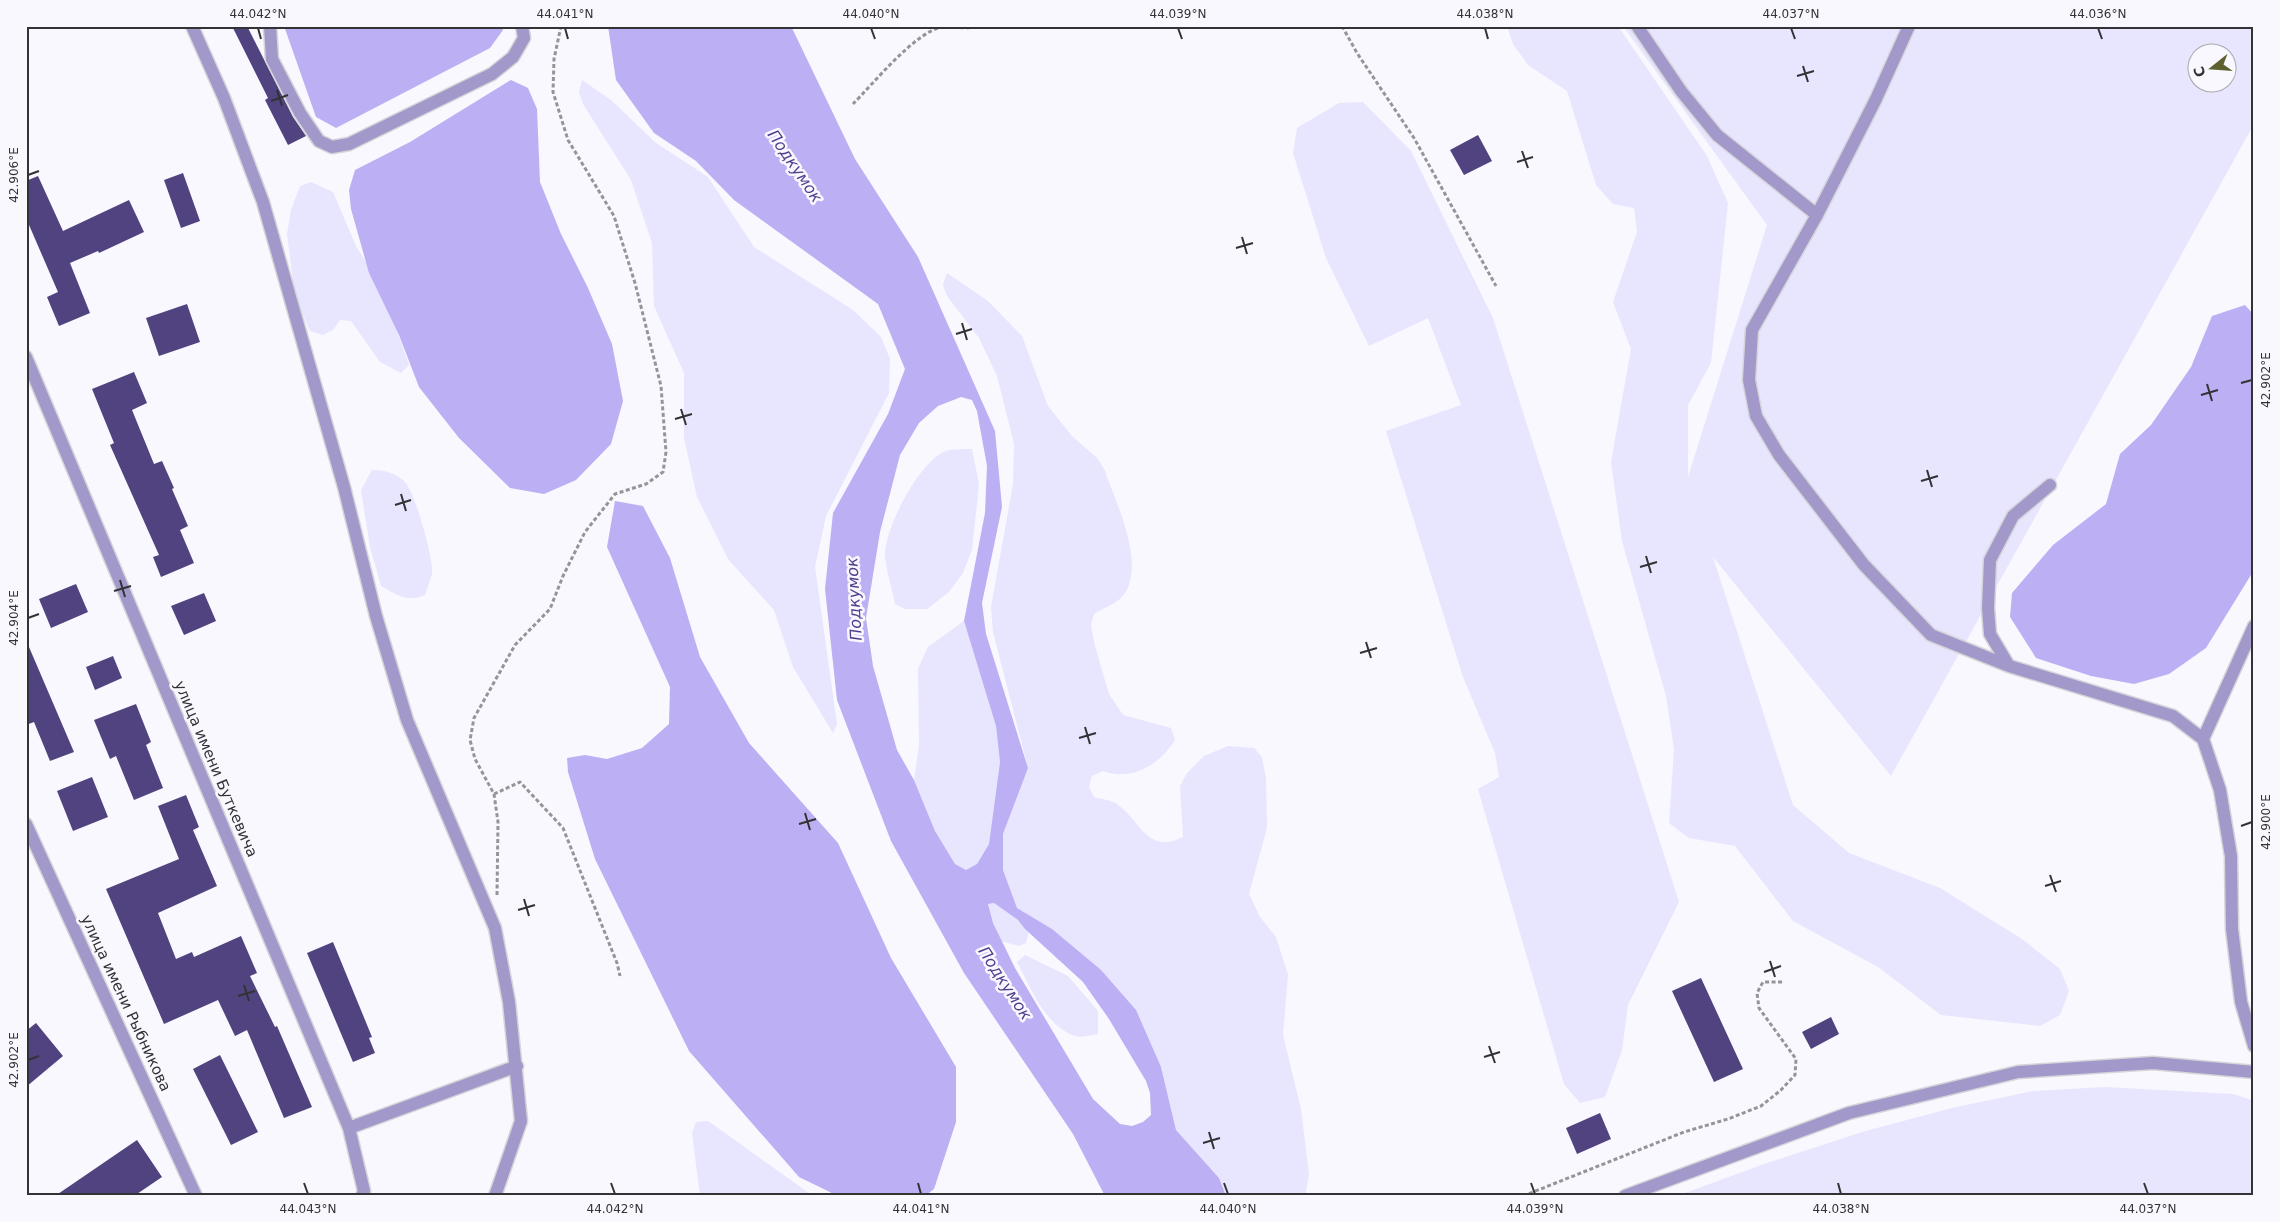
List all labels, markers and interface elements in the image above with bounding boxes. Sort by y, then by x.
text: 44.042°N [230,7,286,21]
text: 44.041°N [537,7,593,21]
text: 44.040°N [843,7,899,21]
text: 44.039°N [1150,7,1206,21]
text: 44.038°N [1457,7,1513,21]
text: 44.037°N [1763,7,1819,21]
text: 44.036°N [2070,7,2126,21]
north arrow [2188,42,2238,92]
text: С [2190,65,2209,79]
water label: Подкумок [764,126,826,206]
text: 42.906°E [7,147,21,203]
text: 42.902°E [2259,352,2273,408]
water label: Подкумок [842,556,866,641]
text: 42.904°E [7,590,21,646]
street label: улица имени Буткевича [171,678,261,860]
text: 42.900°E [2259,794,2273,850]
street label: улица имени Рыбникова [77,912,175,1094]
water label: Подкумок [974,943,1036,1023]
text: 42.902°E [7,1032,21,1088]
text: 44.043°N [280,1202,336,1216]
text: 44.042°N [587,1202,643,1216]
text: 44.041°N [893,1202,949,1216]
text: 44.040°N [1200,1202,1256,1216]
text: 44.039°N [1507,1202,1563,1216]
text: 44.038°N [1813,1202,1869,1216]
text: 44.037°N [2120,1202,2176,1216]

